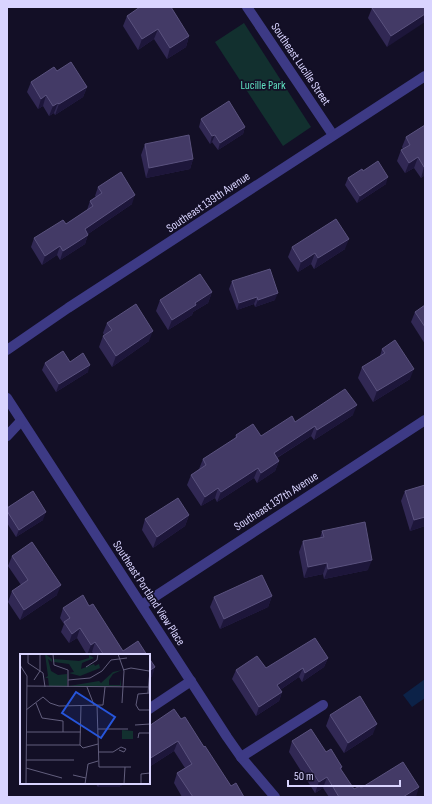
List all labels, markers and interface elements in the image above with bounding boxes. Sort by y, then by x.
street label: Southeast Lucille Street [267,20,334,109]
park label: Lucille Park [240,78,286,93]
street label: Southeast 139th Avenue [163,169,253,236]
street label: Southeast 137th Avenue [231,469,321,534]
street label: Southeast Portland View Place [109,538,188,649]
inset map [20,654,150,784]
scale bar [288,762,400,788]
text: 50 m [294,769,314,784]

